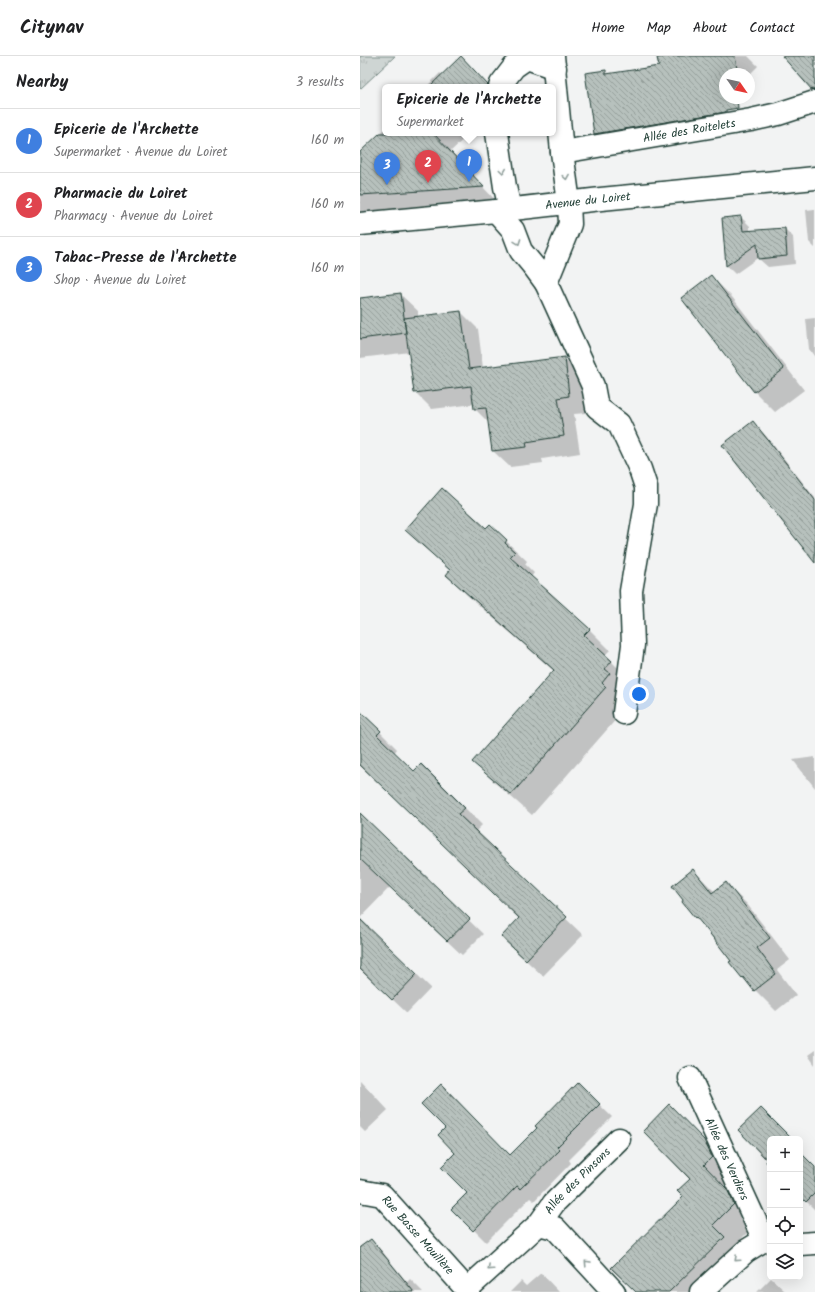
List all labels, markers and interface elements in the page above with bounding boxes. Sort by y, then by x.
text: Citynav [20,13,83,43]
text: Home [591,17,625,39]
text: Map [647,17,671,39]
text: About [693,17,727,39]
text: Contact [749,17,795,39]
north arrow [719,68,755,104]
text: Nearby [16,69,68,96]
text: 3 results [296,72,344,93]
popup [382,84,556,136]
text: Epicerie de l'Archette [397,88,541,112]
text: Supermarket [397,112,464,133]
street label: Allée des Roitelets [641,113,737,148]
text: Epicerie de l'Archette [54,118,199,142]
text: 1 [27,130,31,151]
text: 160 m [311,130,344,151]
text: Supermarket · Avenue du Loiret [54,142,227,163]
pin: 1 [456,149,482,182]
pin: 2 [415,150,441,183]
pin: 3 [374,152,400,185]
one-way arrow [498,168,507,174]
one-way arrow [561,174,570,180]
text: Pharmacie du Loiret [54,182,188,206]
street label: Avenue du Loiret [544,187,632,215]
text: 2 [25,194,33,215]
text: 160 m [311,194,344,215]
text: Pharmacy · Avenue du Loiret [54,206,213,227]
one-way arrow [513,239,521,246]
text: Tabac-Presse de l'Archette [54,246,237,270]
text: 3 [25,258,33,279]
text: 160 m [311,258,344,279]
text: Shop · Avenue du Loiret [54,270,186,291]
your location [629,684,649,704]
street label: Allée des Verdiers [700,1114,754,1203]
map controls [767,1136,803,1280]
button: + [767,1136,803,1172]
street label: Allée des Pinsons [539,1143,615,1218]
button: − [767,1172,803,1208]
street label: Rue Basse Mouillère [377,1191,459,1279]
button: locate [767,1208,803,1244]
button: layers [767,1244,803,1280]
one-way arrow [735,1254,742,1261]
one-way arrow [585,1261,592,1268]
one-way arrow [488,1263,495,1270]

